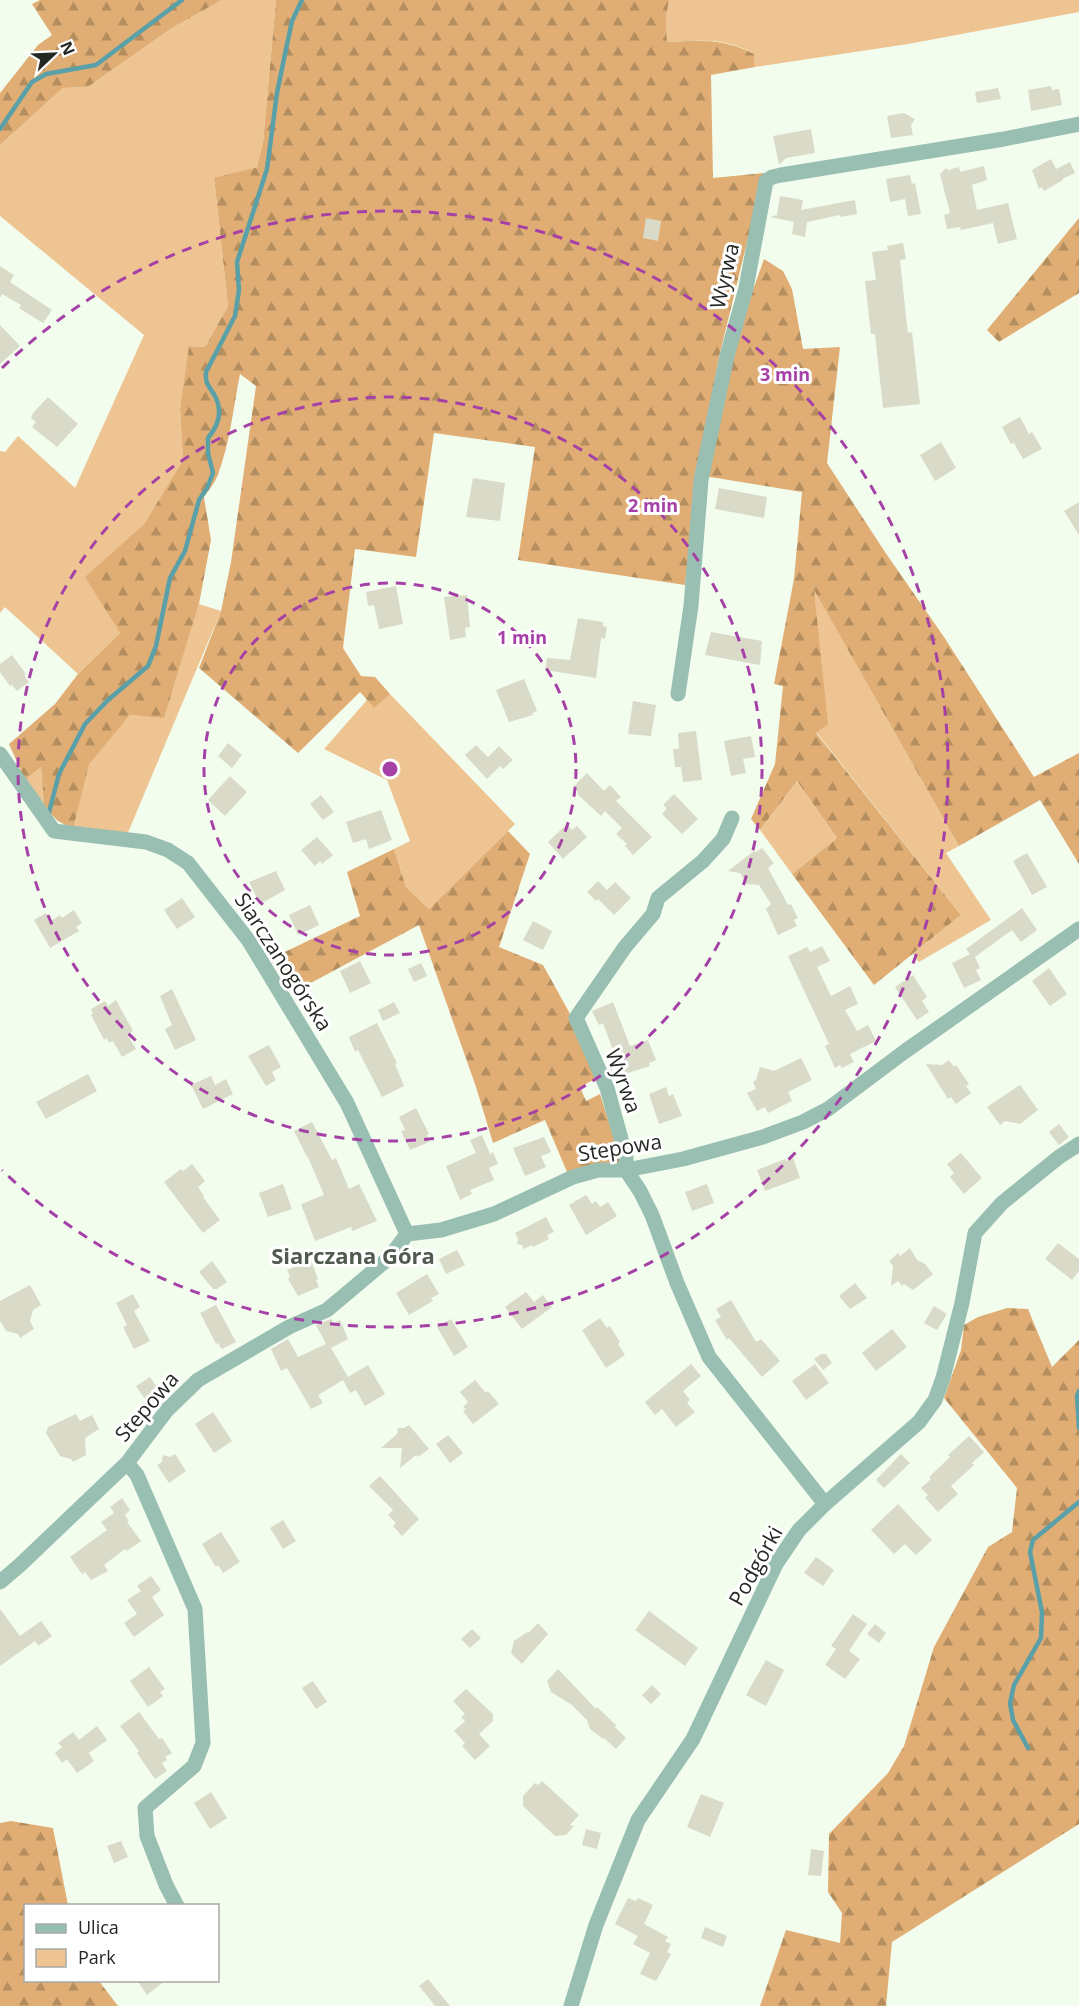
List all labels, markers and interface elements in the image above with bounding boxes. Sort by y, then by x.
north arrow [24,24,84,84]
text: N [55,38,80,58]
street label: Wyrwa [703,240,745,311]
text: 3 min [760,362,810,386]
text: 2 min [628,493,678,517]
text: 1 min [497,625,547,649]
centre of rings [380,759,400,779]
street label: Siarczanogórska [229,887,339,1036]
street label: Wyrwa [599,1045,648,1117]
street label: Stepowa [576,1127,664,1167]
district label: Siarczana Góra [271,1240,435,1270]
street label: Stepowa [108,1365,184,1447]
street label: Podgórki [722,1521,788,1610]
legend [24,1904,219,1982]
text: Ulica [78,1915,119,1939]
text: Park [78,1945,116,1969]

